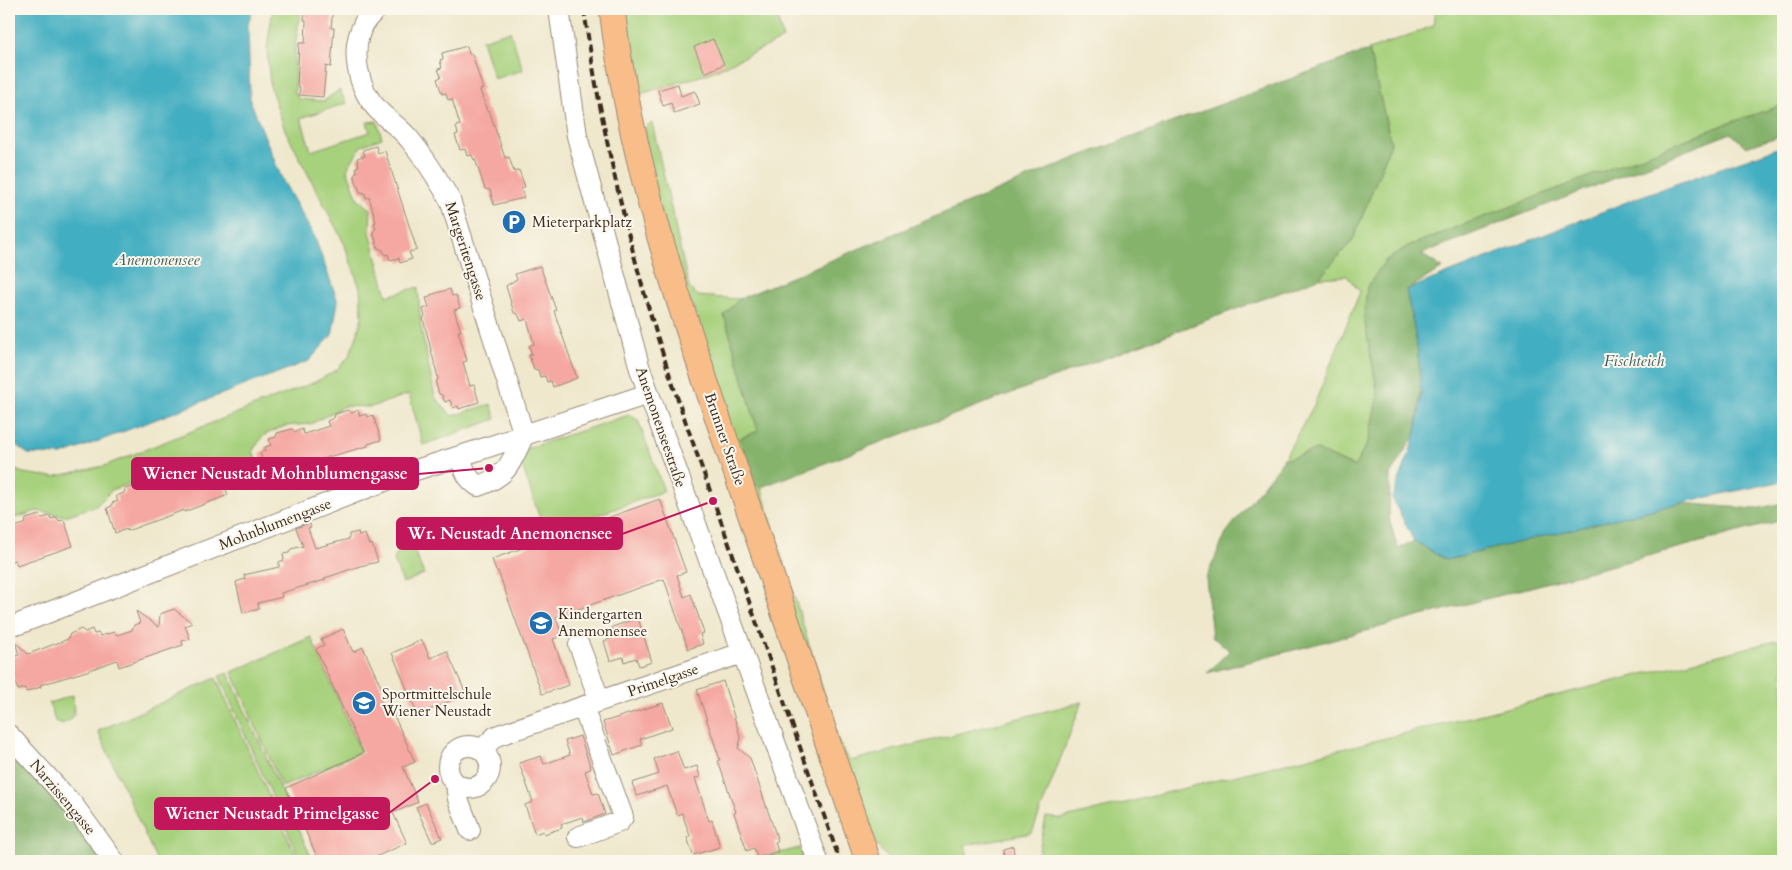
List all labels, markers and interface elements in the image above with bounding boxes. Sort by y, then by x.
street label: Margeritengasse [441,199,491,303]
parking icon: Mieterparkplatz [501,209,527,235]
place label: Mieterparkplatz [532,212,632,232]
water label: Anemonensee [113,249,200,271]
water label: Fischteich [1604,350,1664,372]
street label: Anemonenseestraße [631,364,691,490]
street label: Brunner Straße [700,390,750,488]
callout: Wiener Neustadt Mohnblumengasse [132,458,418,489]
text: Wiener Neustadt Mohnblumengasse [141,463,408,485]
street label: Mohnblumengasse [216,493,334,555]
callout: Wr. Neustadt Anemonensee [397,518,622,549]
text: Wr. Neustadt Anemonensee [407,523,612,545]
place label: Kindergarten Anemonensee [558,604,647,641]
school or university icon: Kindergarten Anemonensee [528,610,554,636]
street label: Primelgasse [625,659,701,701]
place label: Sportmittelschule Wiener Neustadt [381,684,492,721]
school or university icon: Sportmittelschule Wiener Neustadt [351,690,377,716]
street label: Narzissengasse [26,755,101,839]
callout: Wiener Neustadt Primelgasse [155,798,389,829]
text: Wiener Neustadt Primelgasse [164,803,379,825]

